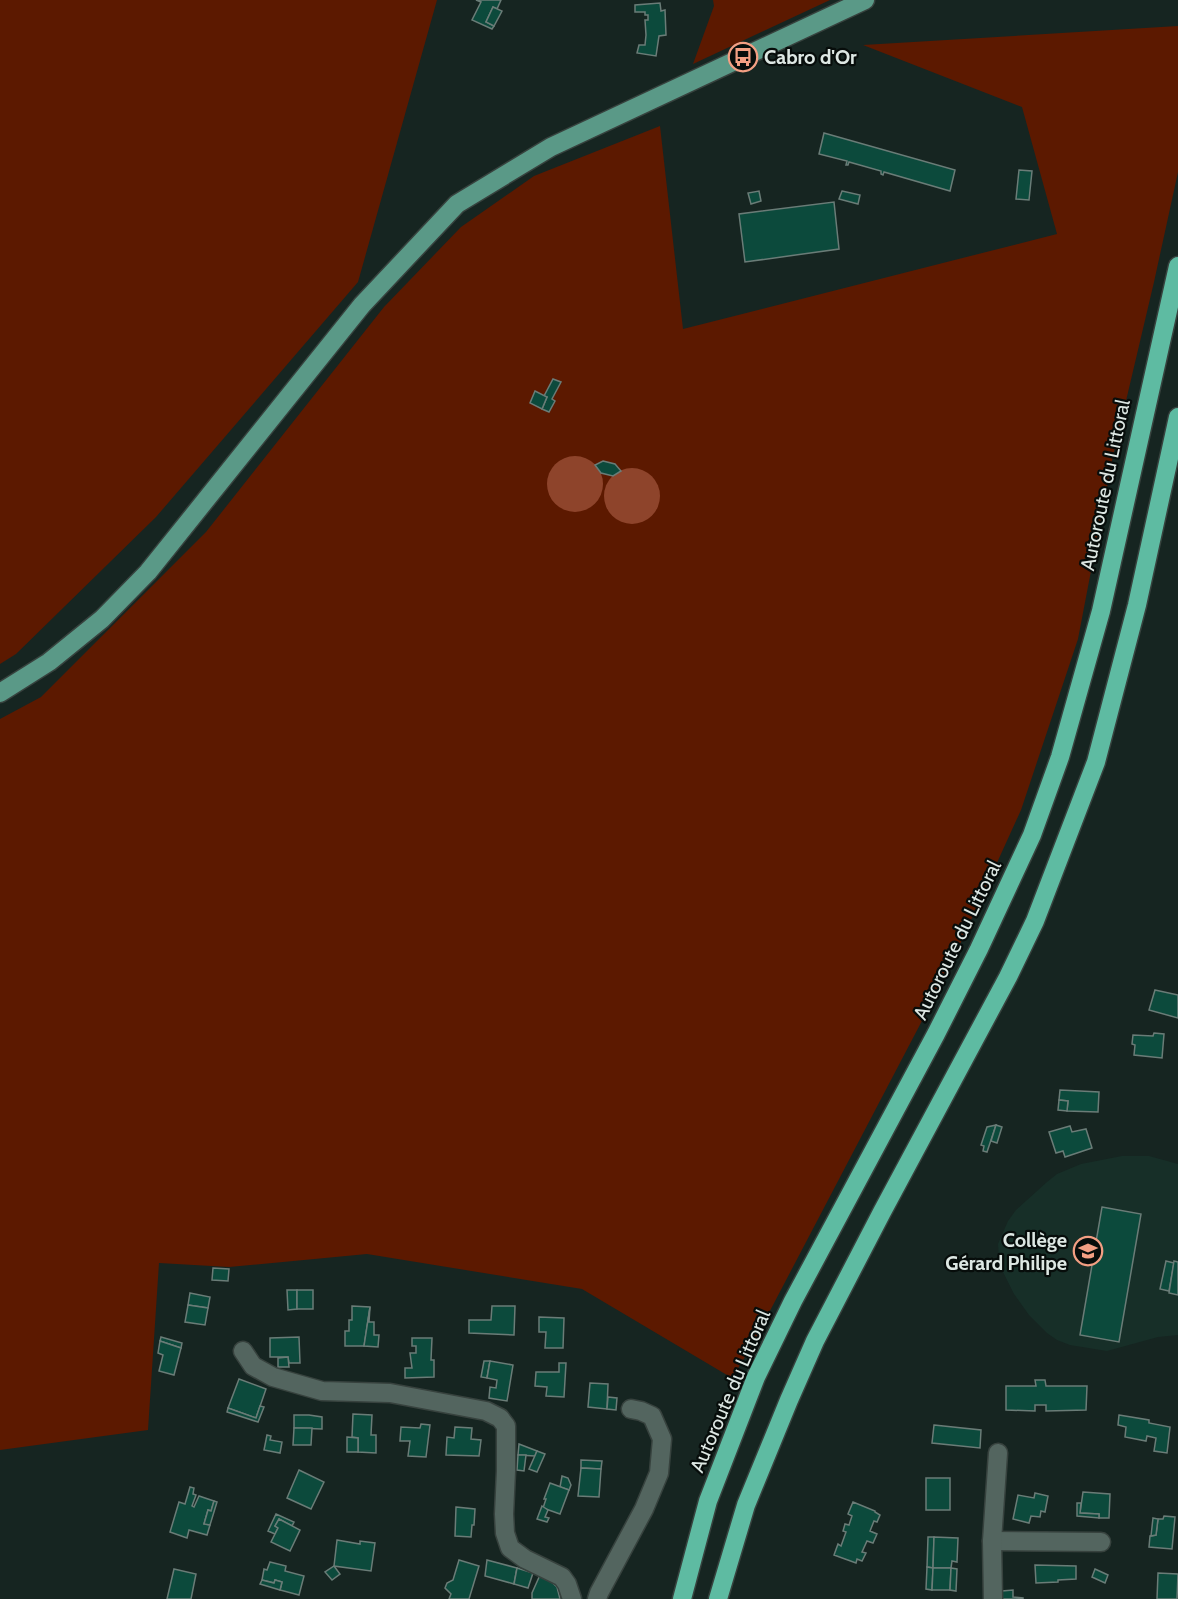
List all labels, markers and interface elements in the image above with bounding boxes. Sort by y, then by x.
bus stop icon: Cabro d'Or [727,41,759,73]
place label: Cabro d'Or [764,45,857,69]
street label: Autoroute du Littoral [1075,397,1135,573]
street label: Autoroute du Littoral [908,856,1006,1024]
place label: Collège Gérard Philipe [945,1228,1067,1275]
school or university icon: Collège Gérard Philipe [1072,1235,1104,1267]
street label: Autoroute du Littoral [685,1306,775,1476]

